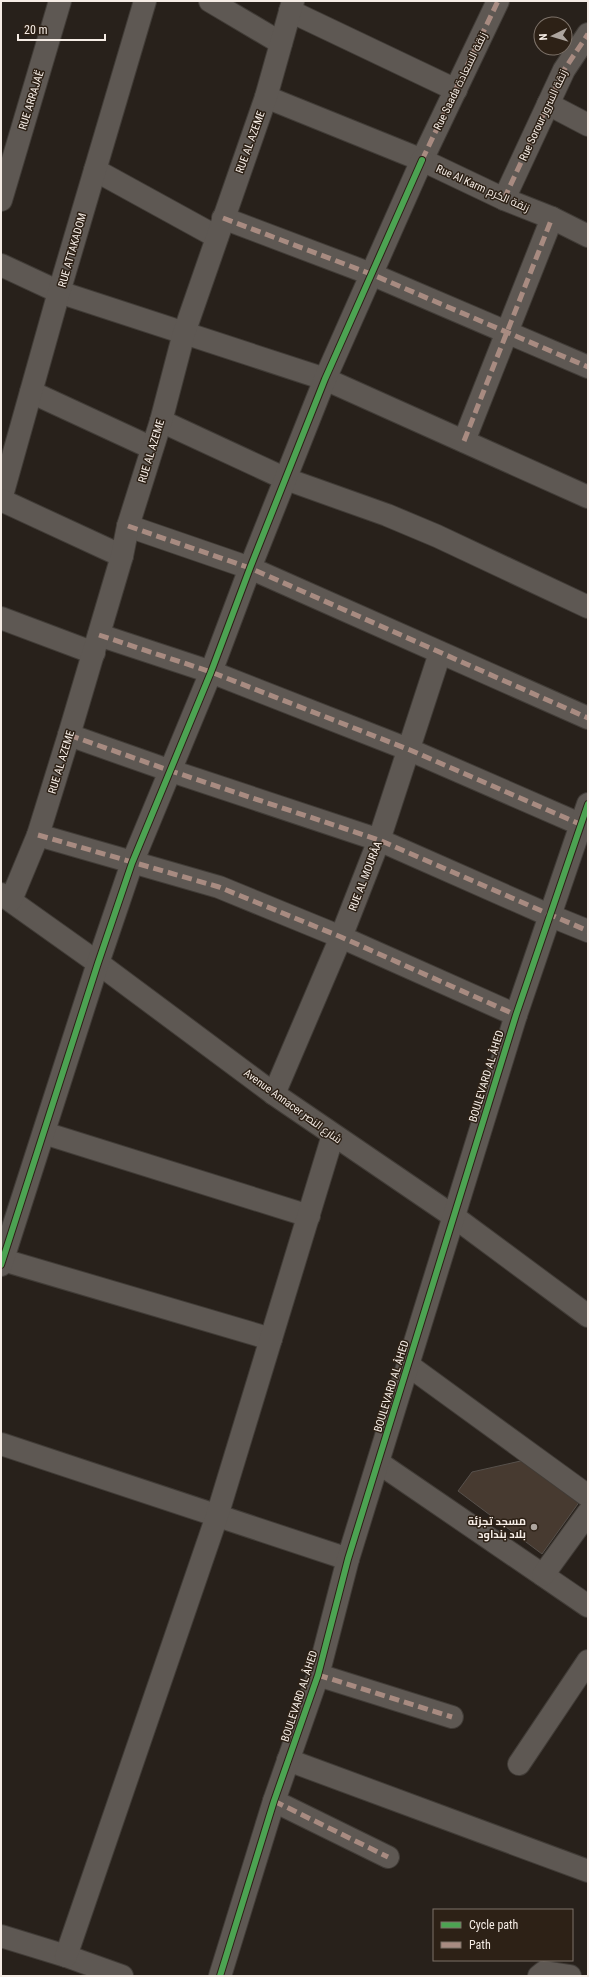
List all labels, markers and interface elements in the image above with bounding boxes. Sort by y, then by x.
scale bar [18,16,105,42]
north arrow [533,16,573,56]
text: 20 m [24,23,48,37]
street label: Rue Saada زنقة السعادة [431,30,490,132]
text: N [537,33,550,41]
street label: Rue Sorour زنقة السرور [517,67,570,163]
street label: RUE ARRAJAË [16,68,47,131]
street label: RUE AL AZEME [233,109,268,175]
street label: Rue Al Karm زنقة الكرم [434,162,532,216]
street label: RUE ATTAKADOM [56,212,89,289]
street label: RUE AL AZEME [136,417,167,484]
street label: RUE AL AZEME [46,728,77,795]
street label: RUE AL MOURÂA [346,839,385,913]
street label: BOULEVARD AL ÂHED [466,1029,507,1124]
street label: Avenue Annacer شارع النصر [241,1066,344,1147]
street label: BOULEVARD AL ÂHED [371,1339,412,1434]
place label: مسجد تجزئة بلاد بنداود [468,1515,526,1542]
marker: مسجد تجزئة بلاد بنداود [529,1522,539,1532]
street label: BOULEVARD AL ÂHED [279,1649,320,1743]
legend [433,1909,573,1961]
text: Cycle path [469,1918,519,1932]
text: Path [469,1938,491,1952]

